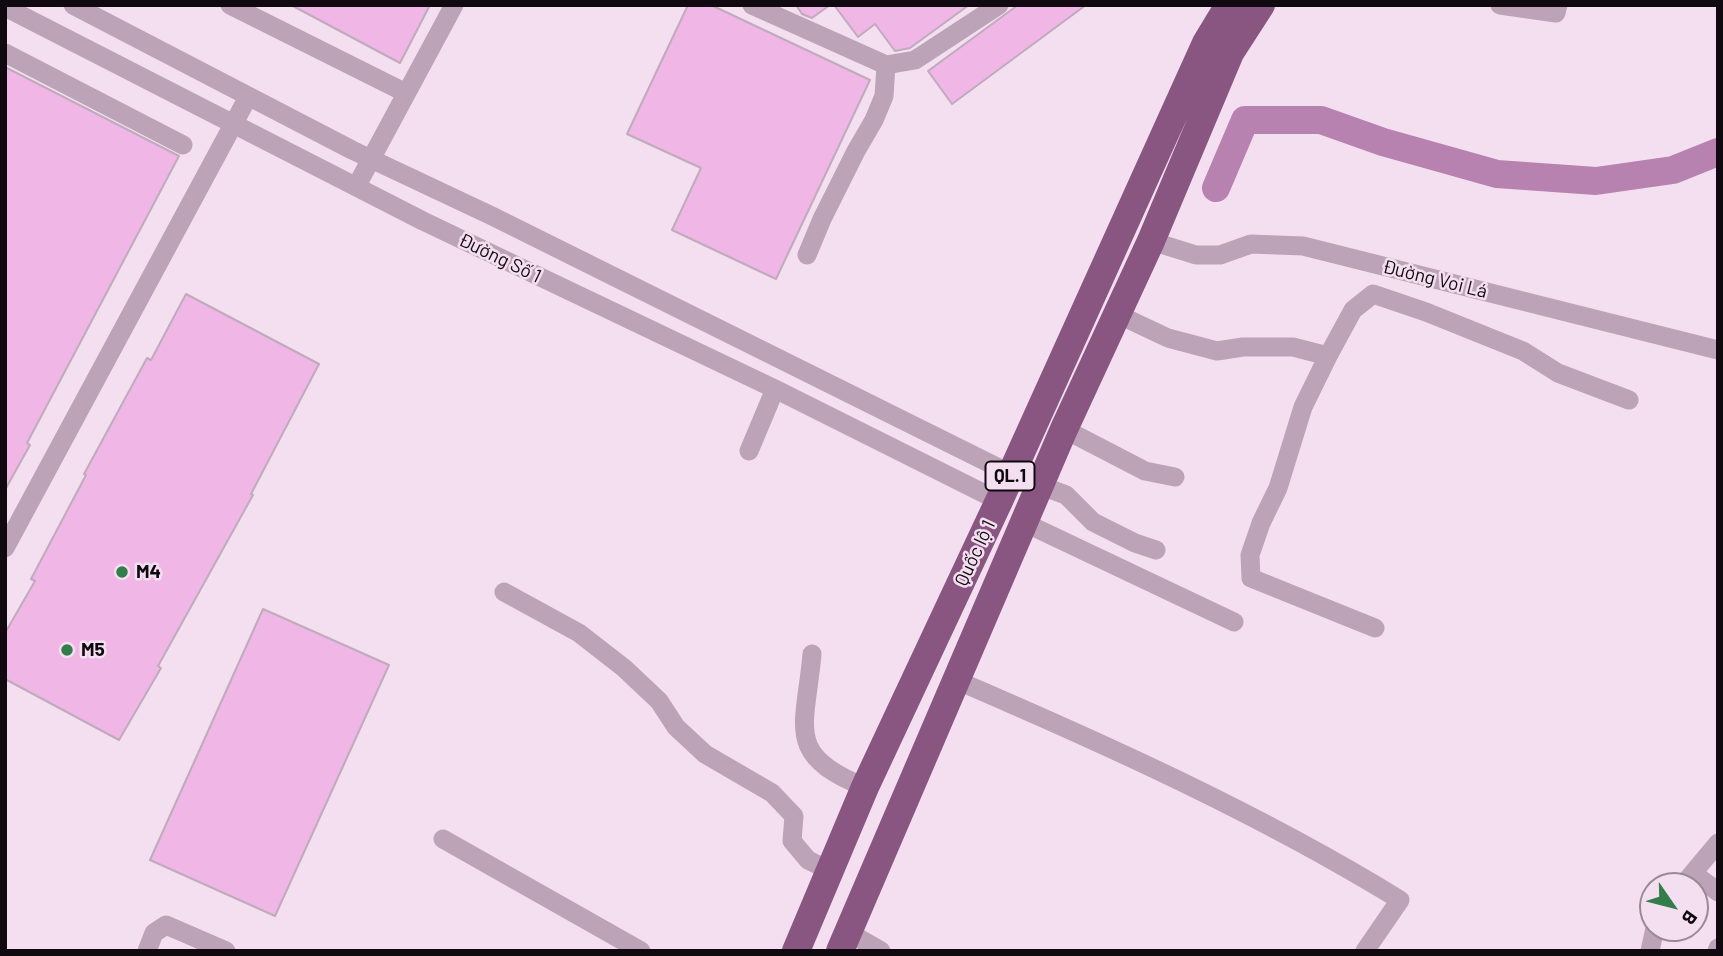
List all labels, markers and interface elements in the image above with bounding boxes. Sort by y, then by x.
street label: Đường Số 1 [455,228,545,288]
street label: Đường Voi Lá [1380,255,1490,303]
road number: QL.1 [986,462,1034,490]
street label: Quốc lộ 1 [950,516,1000,590]
place label: M4 [136,561,161,583]
marker: M4 [114,564,130,580]
place label: M5 [81,639,105,661]
marker: M5 [59,642,75,658]
north arrow [1639,872,1709,942]
text: B [1677,907,1703,930]

